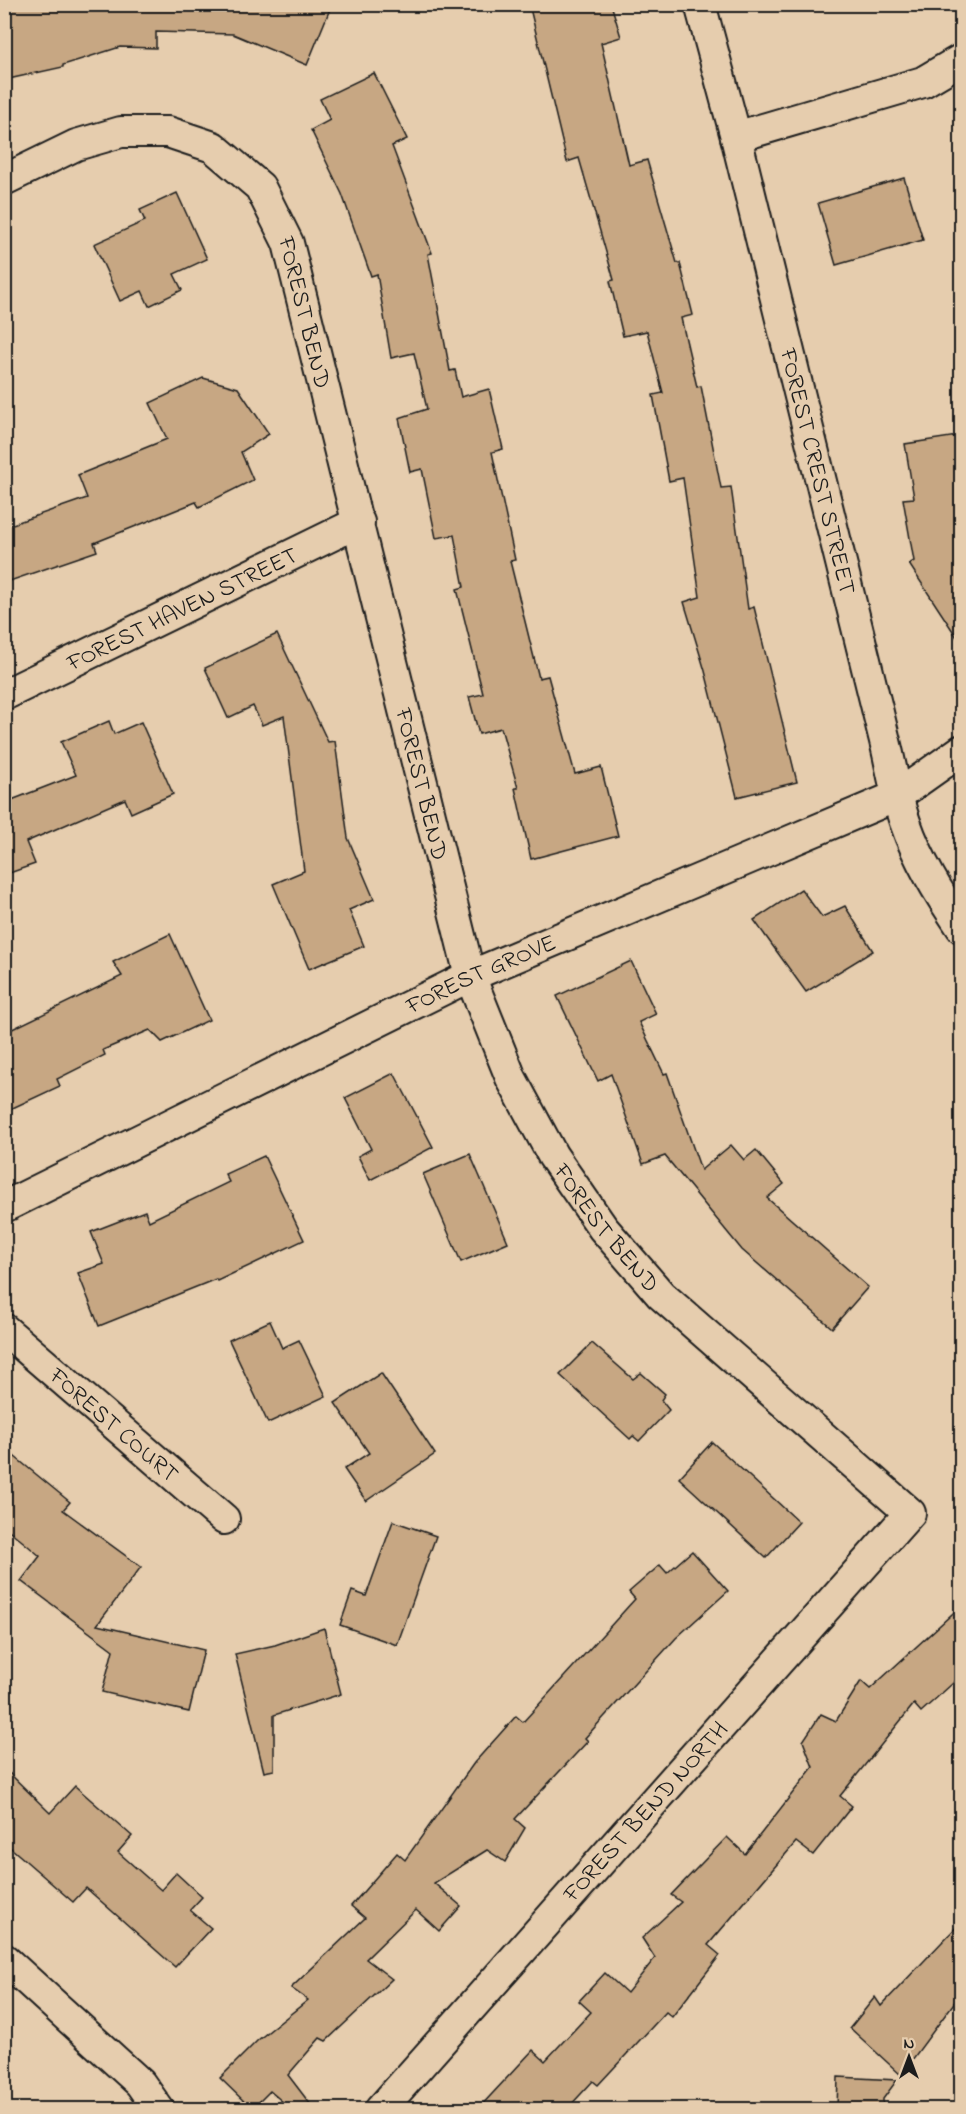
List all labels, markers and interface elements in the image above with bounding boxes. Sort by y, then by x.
street label: FOREST BEND [267,232,338,393]
street label: FOREST CREST STREET [769,344,863,599]
street label: FOREST HAVEN STREET [61,539,305,682]
street label: FOREST BEND [384,704,456,864]
street label: FOREST GROVE [400,927,562,1025]
street label: FOREST BEND [543,1156,666,1301]
street label: FOREST COURT [40,1360,186,1492]
street label: FOREST BEND NORTH [555,1714,738,1912]
north arrow [879,2027,939,2087]
text: N [904,2032,915,2056]

